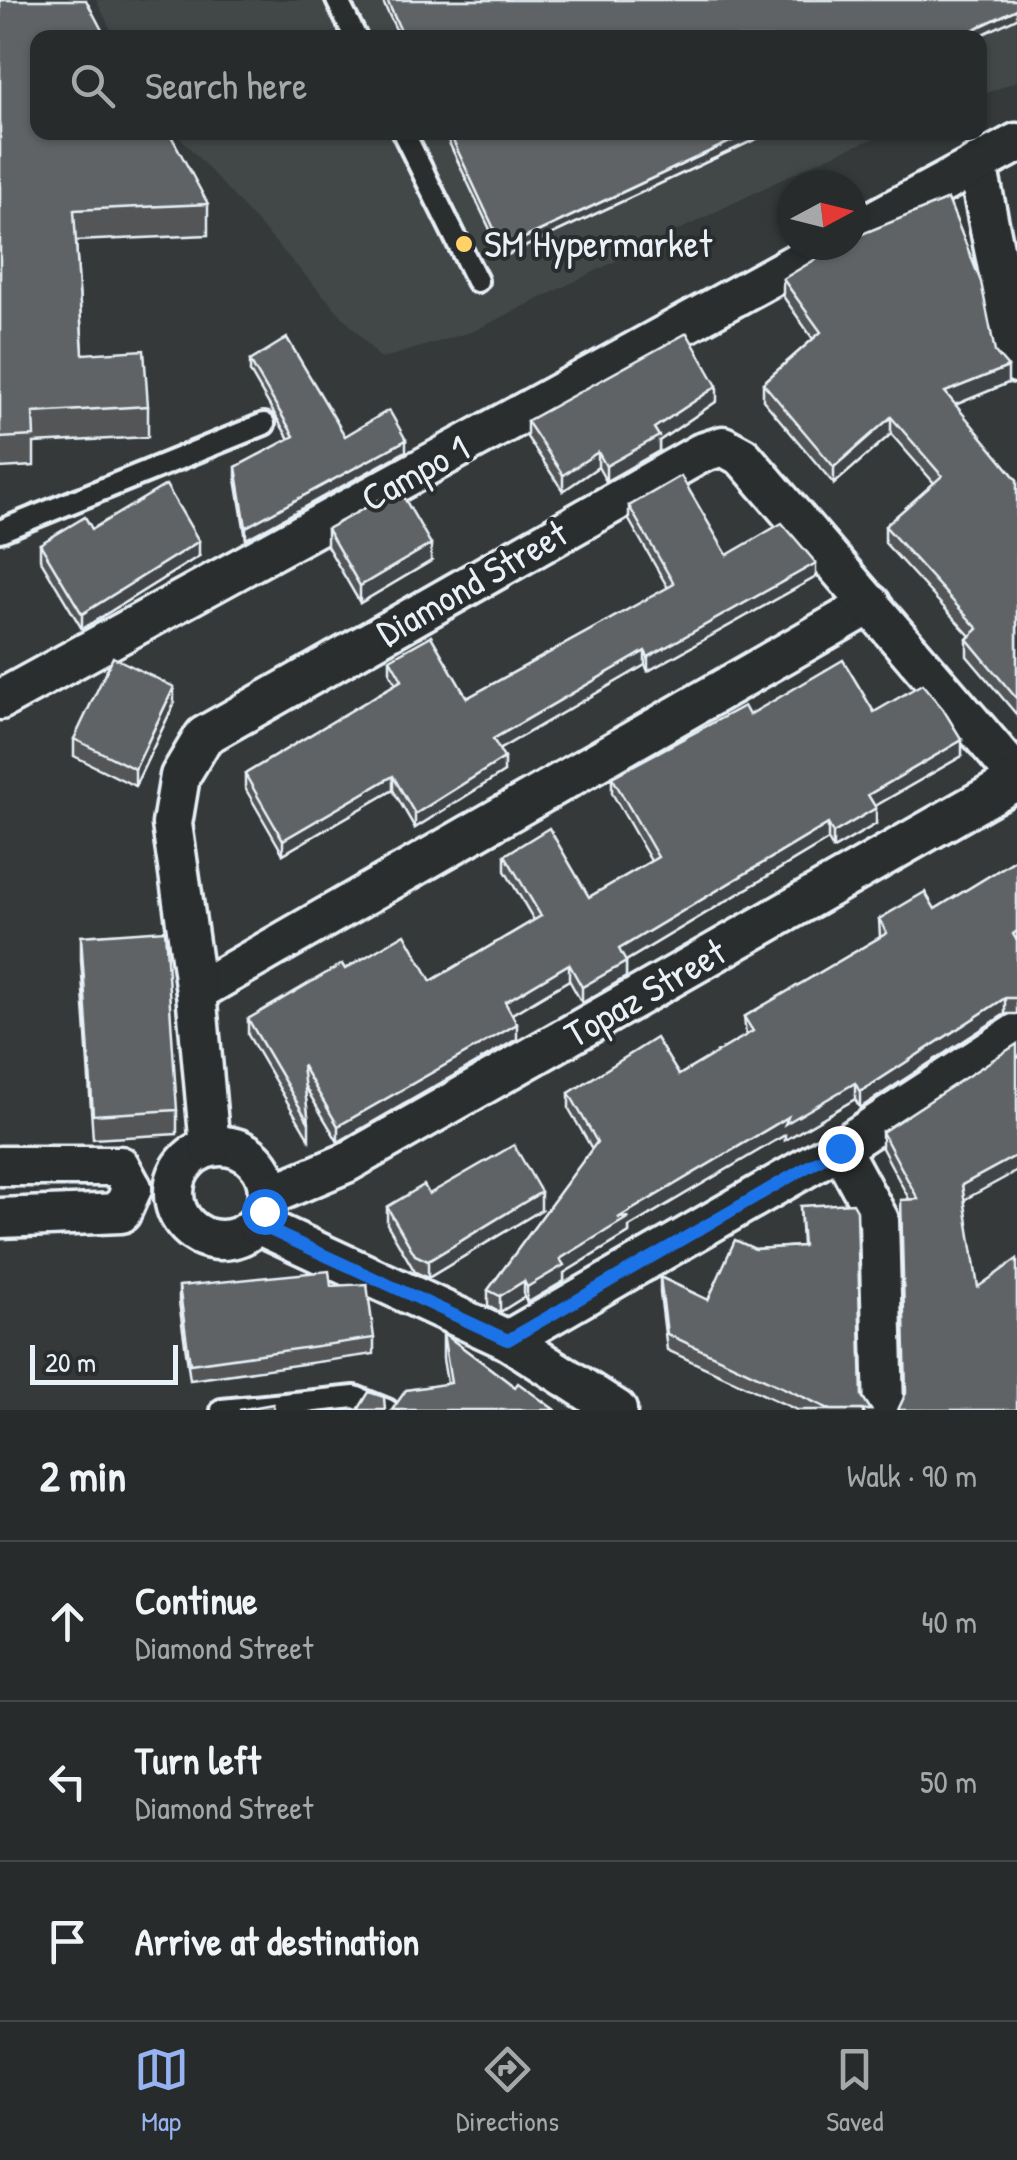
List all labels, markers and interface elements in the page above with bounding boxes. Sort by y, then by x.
search box [30,30,987,140]
icon: search [65,58,120,113]
text: Search here [145,59,307,111]
north arrow [777,170,867,260]
place label: SM Hypermarket [484,217,713,269]
marker: SM Hypermarket [453,233,475,255]
street label: Campo 1 [351,421,478,523]
street label: Diamond Street [367,506,577,658]
street label: Topaz Street [555,925,735,1059]
route end [818,1126,864,1172]
route start [242,1189,288,1235]
scale bar [30,1340,178,1384]
text: 20 m [45,1343,96,1381]
text: 2 min [40,1447,126,1504]
text: Walk · 90 m [847,1454,977,1497]
text: Continue [135,1574,257,1626]
icon: ahead [40,1594,95,1649]
text: 40 m [922,1600,977,1643]
text: Diamond Street [135,1626,313,1669]
text: Turn left [135,1734,260,1786]
icon: left [40,1754,95,1809]
text: 50 m [920,1760,977,1803]
text: Diamond Street [135,1786,313,1829]
icon: arrive [40,1914,95,1969]
text: Arrive at destination [135,1915,419,1967]
tab: Map [134,2042,189,2140]
tab: Directions [456,2042,559,2140]
tab: Saved [826,2042,883,2140]

